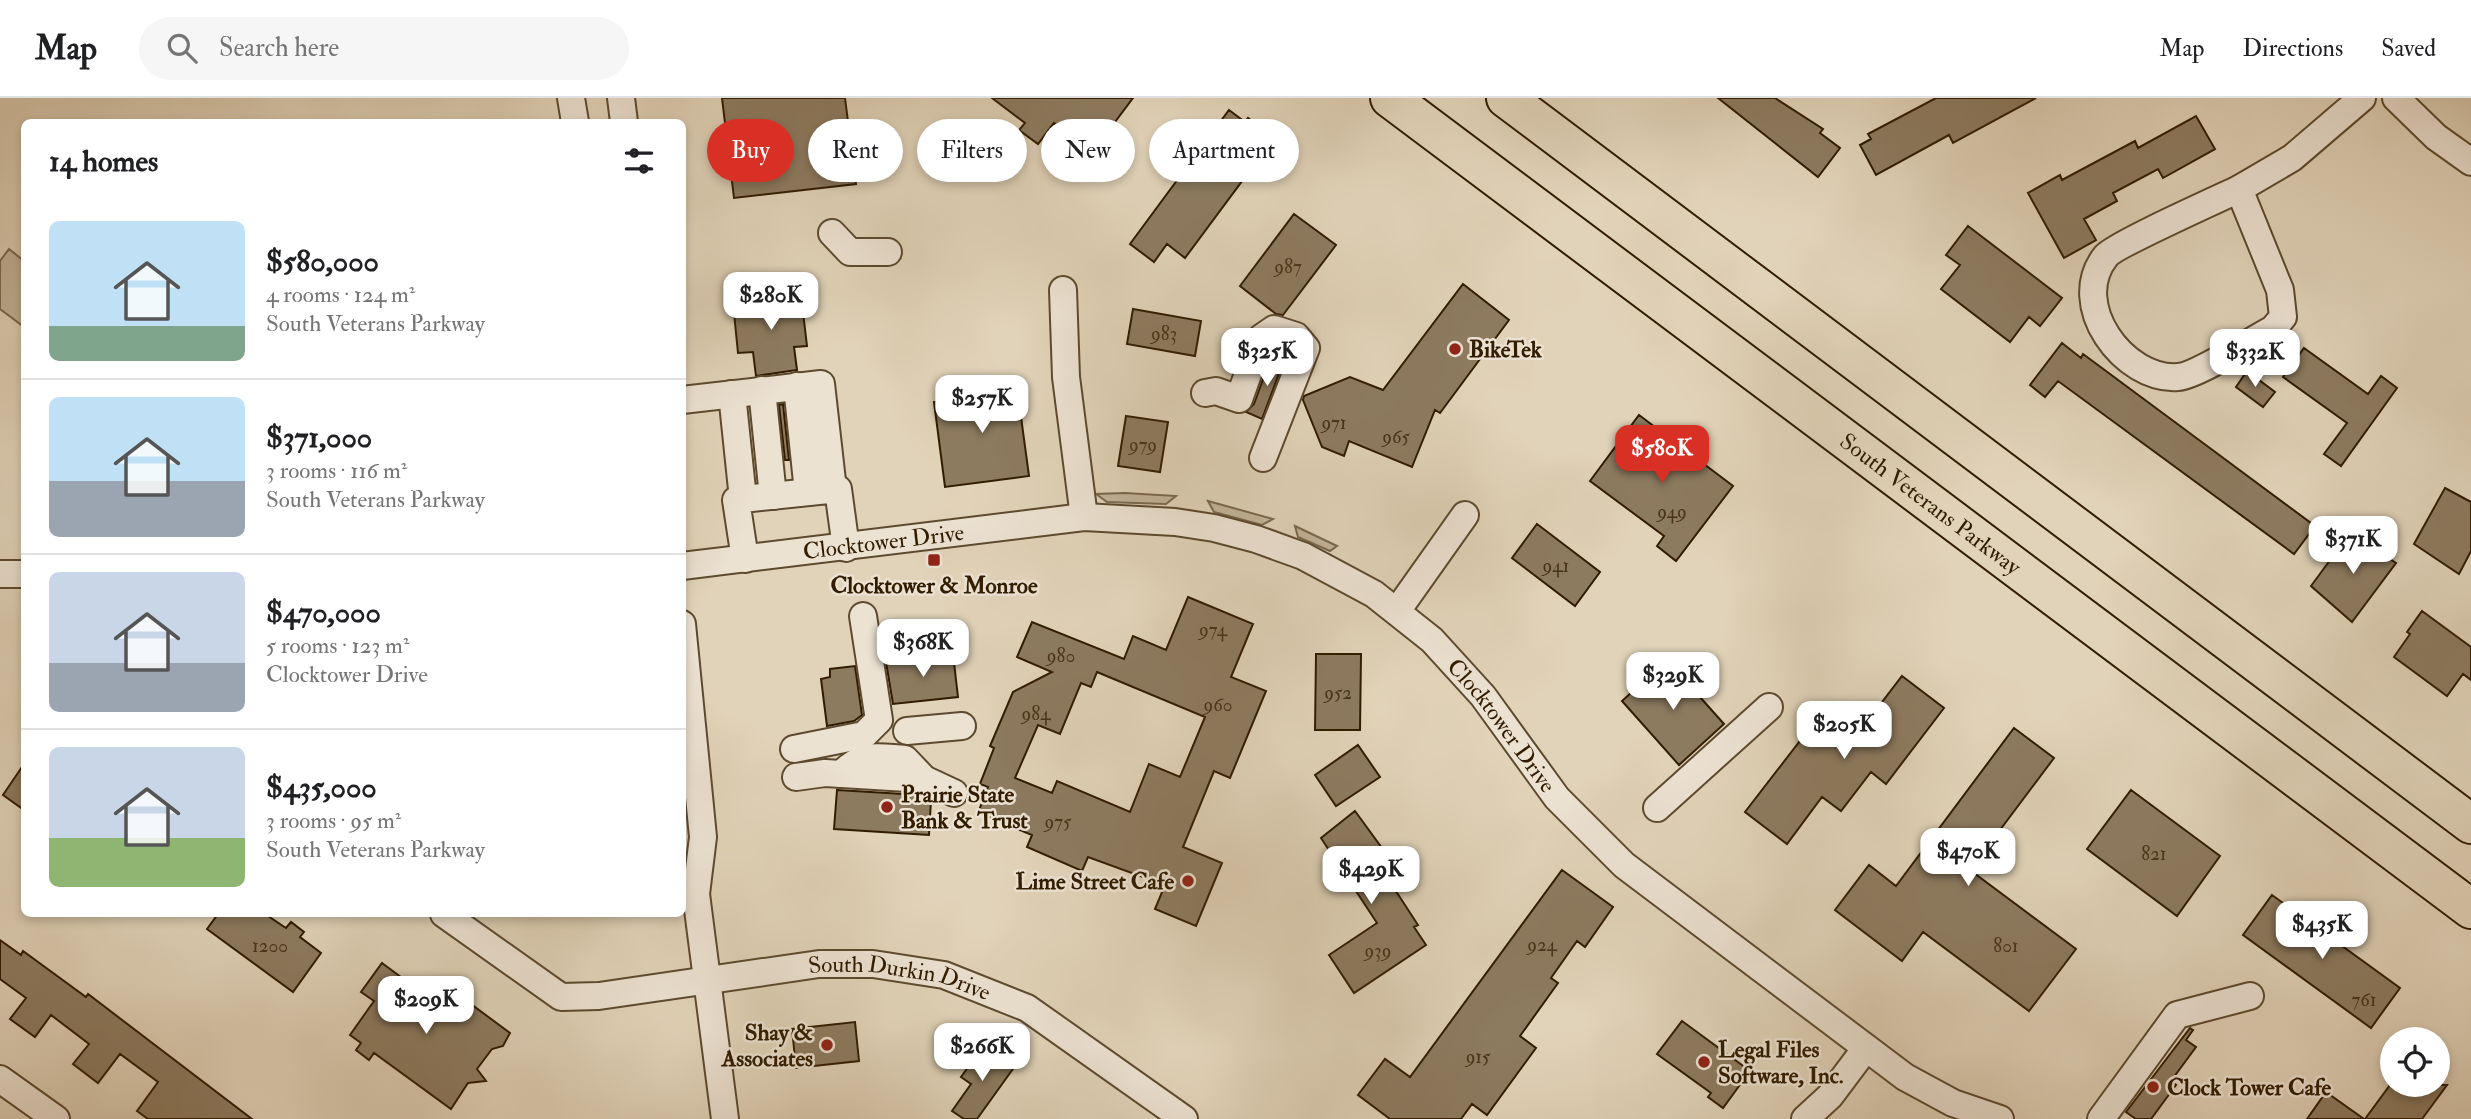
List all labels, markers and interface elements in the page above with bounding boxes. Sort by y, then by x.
search box [139,17,629,80]
text: Map [35,28,97,69]
icon: search [163,29,201,67]
text: Search here [219,32,339,64]
text: Map [2159,33,2204,64]
text: Directions [2242,33,2343,64]
text: Saved [2381,33,2436,64]
chip: Buy [707,119,794,182]
chip: Rent [808,119,903,182]
chip: Filters [917,119,1027,182]
chip: New [1041,119,1135,182]
chip: Apartment [1149,119,1299,182]
icon: filters [620,142,658,180]
text: 14 homes [49,143,158,180]
text: $580,000 [266,243,379,280]
icon: home [105,249,189,333]
house number: 987 [1272,255,1302,279]
pin: $280K [722,272,820,332]
text: 4 rooms · 124 m² [266,280,415,309]
text: $280K [739,280,803,309]
text: South Veterans Parkway [266,309,485,338]
house number: 983 [1149,322,1177,346]
pin: $325K [1218,328,1316,388]
pin: $332K [2206,330,2304,389]
place label: BikeTek [1469,335,1543,364]
text: $325K [1237,336,1297,365]
text: $332K [2226,337,2284,366]
marker: BikeTek [1447,341,1463,357]
pin: $257K [933,376,1031,435]
text: $257K [951,383,1013,412]
house number: 971 [1319,411,1347,435]
text: $371,000 [266,419,372,456]
icon: home [105,425,189,509]
house number: 965 [1380,425,1410,449]
pin: $580K [1613,426,1711,485]
street label: South Veterans Parkway [1834,427,2027,582]
house number: 979 [1127,433,1157,457]
text: $580K [1631,433,1693,462]
text: 3 rooms · 116 m² [266,456,407,485]
text: South Veterans Parkway [266,485,485,514]
house number: 949 [1655,500,1687,524]
pin: $371K [2304,517,2402,576]
street label: Clocktower Drive [801,518,966,566]
text: $371K [2325,524,2381,553]
marker: Clocktower & Monroe [926,552,942,568]
house number: 941 [1541,554,1569,578]
place label: Clocktower & Monroe [830,571,1038,600]
text: $470,000 [266,594,381,631]
icon: home [105,600,189,684]
house number: 974 [1197,618,1228,642]
pin: $368K [874,620,972,679]
text: $368K [893,627,953,656]
text: 5 rooms · 123 m² [266,631,409,660]
house number: 980 [1045,644,1075,668]
street label: Clocktower Drive [1441,652,1562,799]
pin: $329K [1624,652,1722,712]
text: Clocktower Drive [266,660,428,689]
text: $329K [1642,660,1704,689]
house number: 952 [1322,681,1352,705]
house number: 960 [1201,693,1233,717]
house number: 984 [1020,702,1051,726]
pin: $205K [1795,702,1893,761]
text: $205K [1813,709,1875,738]
text: $435,000 [266,769,377,806]
icon: home [105,775,189,859]
place label: Prairie State Bank & Trust [901,780,1028,835]
marker: Prairie State Bank & Trust [879,799,895,815]
text: 3 rooms · 95 m² [266,806,401,835]
house number: 975 [1043,810,1072,834]
pin: $470K [1919,828,2017,888]
text: South Veterans Parkway [266,835,485,864]
text: $470K [1936,836,2000,865]
house number: 821 [2141,842,2167,866]
pin: $429K [1322,846,1420,906]
text: $429K [1339,854,1403,883]
place label: Lime Street Cafe [1016,867,1174,896]
marker: Lime Street Cafe [1180,873,1196,889]
pin: $435K [2273,902,2371,961]
text: $435K [2292,909,2352,938]
house number: 924 [1525,933,1558,957]
house number: 1200 [252,934,288,958]
house number: 801 [1993,934,2019,958]
house number: 939 [1363,939,1391,963]
street label: South Durkin Drive [806,949,995,1007]
pin: $209K [377,976,475,1036]
text: $209K [394,984,458,1013]
house number: 761 [2351,988,2377,1012]
place label: Shay & Associates [721,1018,813,1073]
pin: $266K [933,1024,1031,1083]
map controls [2380,1027,2450,1097]
button: locate [2380,1027,2450,1097]
text: $266K [950,1031,1014,1060]
place label: Legal Files Software, Inc. [1718,1035,1844,1090]
marker: Shay & Associates [819,1037,835,1053]
house number: 915 [1464,1045,1491,1069]
marker: Legal Files Software, Inc. [1696,1054,1712,1070]
place label: Clock Tower Cafe [2167,1073,2331,1102]
marker: Clock Tower Cafe [2145,1079,2161,1095]

